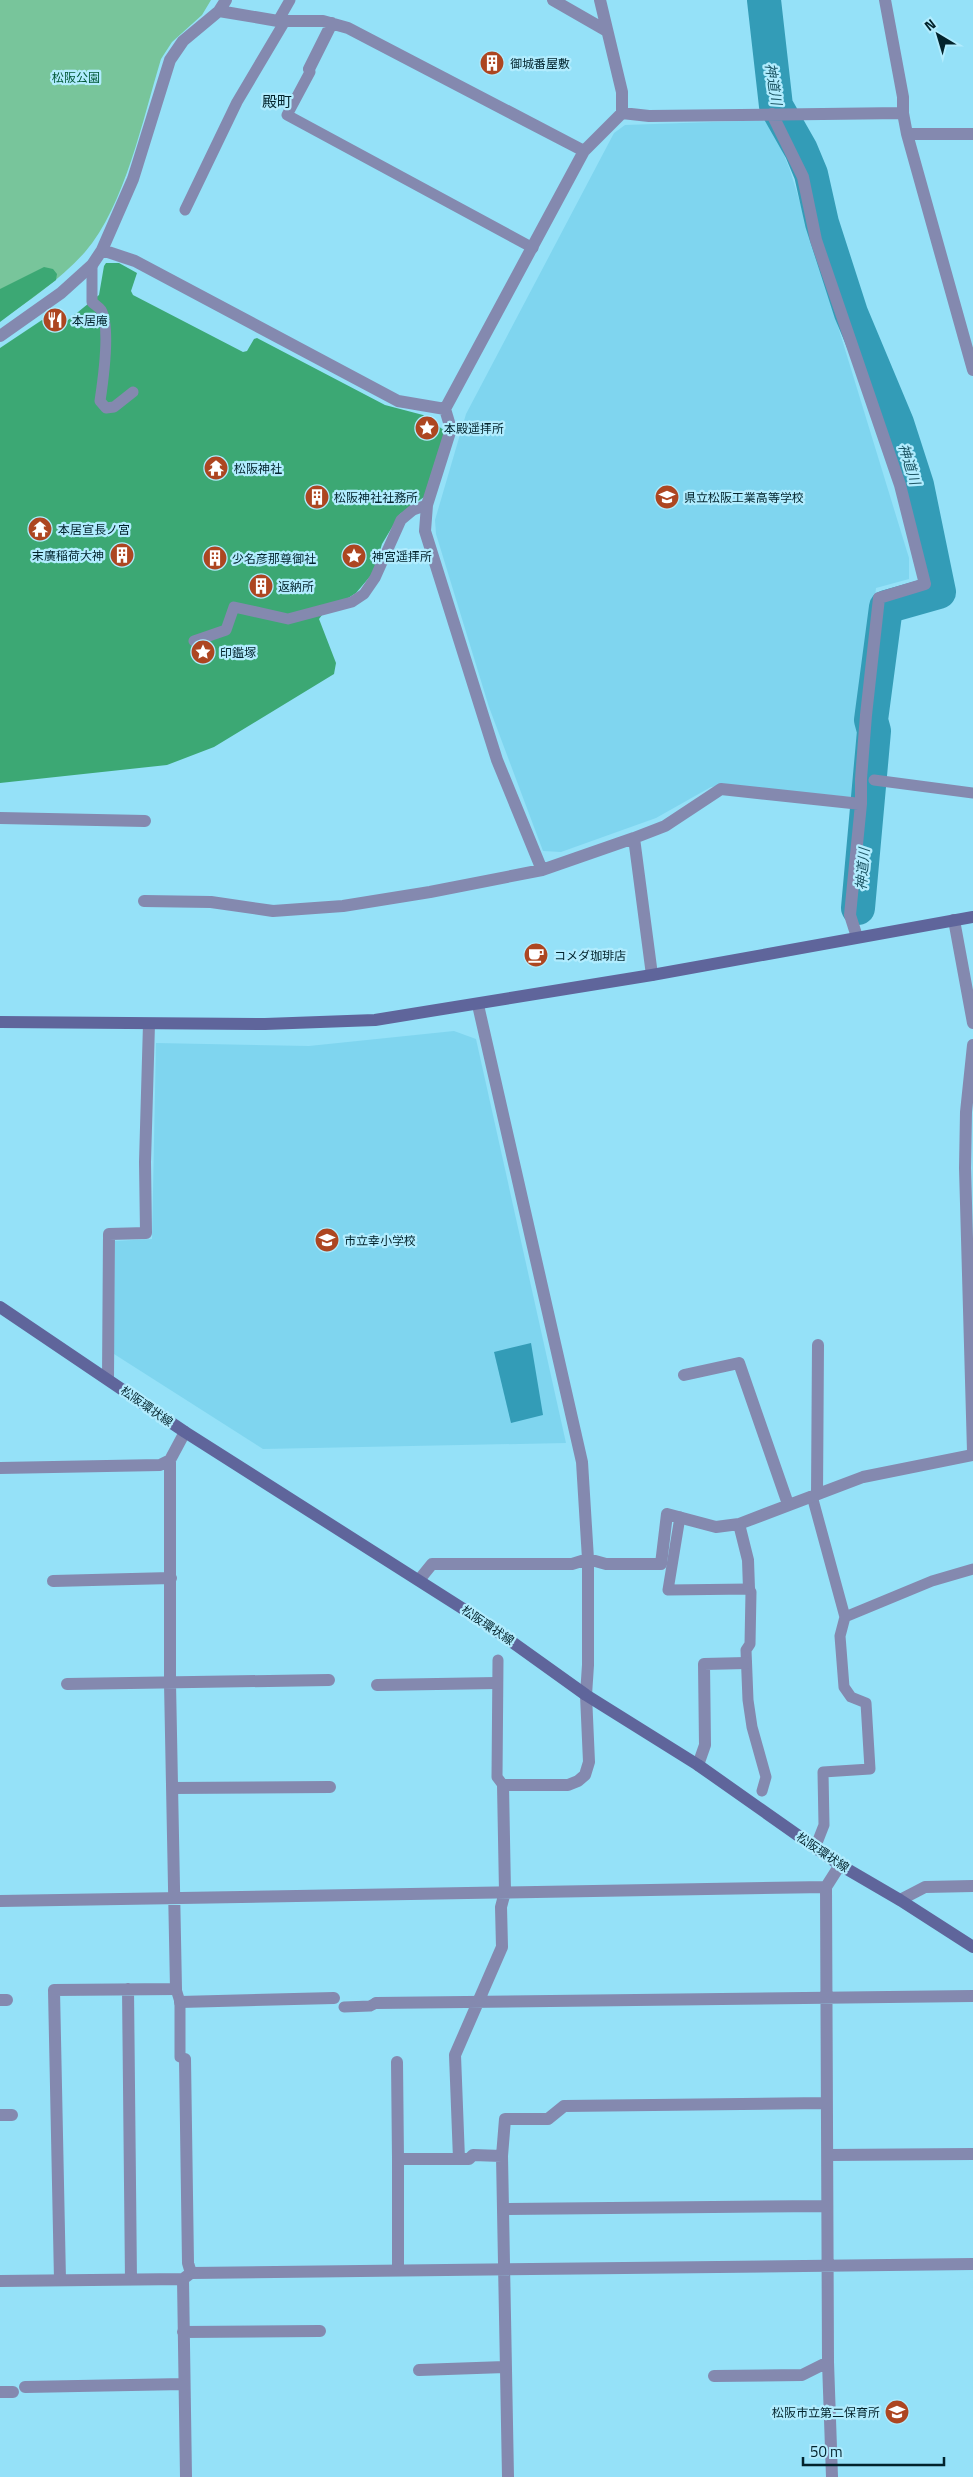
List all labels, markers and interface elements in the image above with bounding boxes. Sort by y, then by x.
north arrow [913,10,963,60]
text: N [919,13,940,36]
building icon: 御城番屋敷 [479,50,505,76]
place label: 御城番屋敷 [510,54,570,73]
water label: 神道川 [760,62,788,108]
park label: 松阪公園 [52,68,100,87]
district label: 殿町 [262,90,292,113]
restaurant icon: 本居庵 [42,307,68,333]
place label: 本居庵 [72,311,108,330]
place icon: 本殿遥拝所 [414,415,440,441]
place label: 本殿遥拝所 [444,419,504,438]
water label: 神道川 [894,441,927,489]
temple icon: 松阪神社 [203,455,229,481]
place label: 松阪神社 [234,459,282,478]
building icon: 松阪神社社務所 [304,484,330,510]
school or university icon: 県立松阪工業高等学校 [654,484,680,510]
place label: 松阪神社社務所 [334,488,418,507]
place label: 県立松阪工業高等学校 [684,488,804,507]
temple icon: 本居宣長ノ宮 [27,516,53,542]
place label: 本居宣長ノ宮 [58,520,130,539]
building icon: 末廣稲荷大神 [109,542,135,568]
place icon: 神宮遥拝所 [341,543,367,569]
building icon: 少名彦那尊御社 [202,545,228,571]
place label: 末廣稲荷大神 [32,546,104,565]
place label: 神宮遥拝所 [372,547,432,566]
place label: 少名彦那尊御社 [232,549,316,568]
building icon: 返納所 [248,573,274,599]
place label: 返納所 [278,577,314,596]
place icon: 印鑑塚 [190,639,216,665]
place label: 印鑑塚 [220,643,256,662]
water label: 神道川 [850,845,874,891]
cafe icon: コメダ珈琲店 [523,942,549,968]
place label: コメダ珈琲店 [554,946,626,965]
school or university icon: 市立幸小学校 [314,1227,340,1253]
place label: 市立幸小学校 [344,1231,416,1250]
street label: 松阪環状線 [117,1381,177,1431]
street label: 松阪環状線 [458,1600,518,1650]
street label: 松阪環状線 [793,1827,853,1877]
school or university icon: 松阪市立第二保育所 [884,2399,910,2425]
place label: 松阪市立第二保育所 [772,2403,880,2422]
scale bar [803,2434,944,2466]
text: 50 m [810,2440,843,2463]

